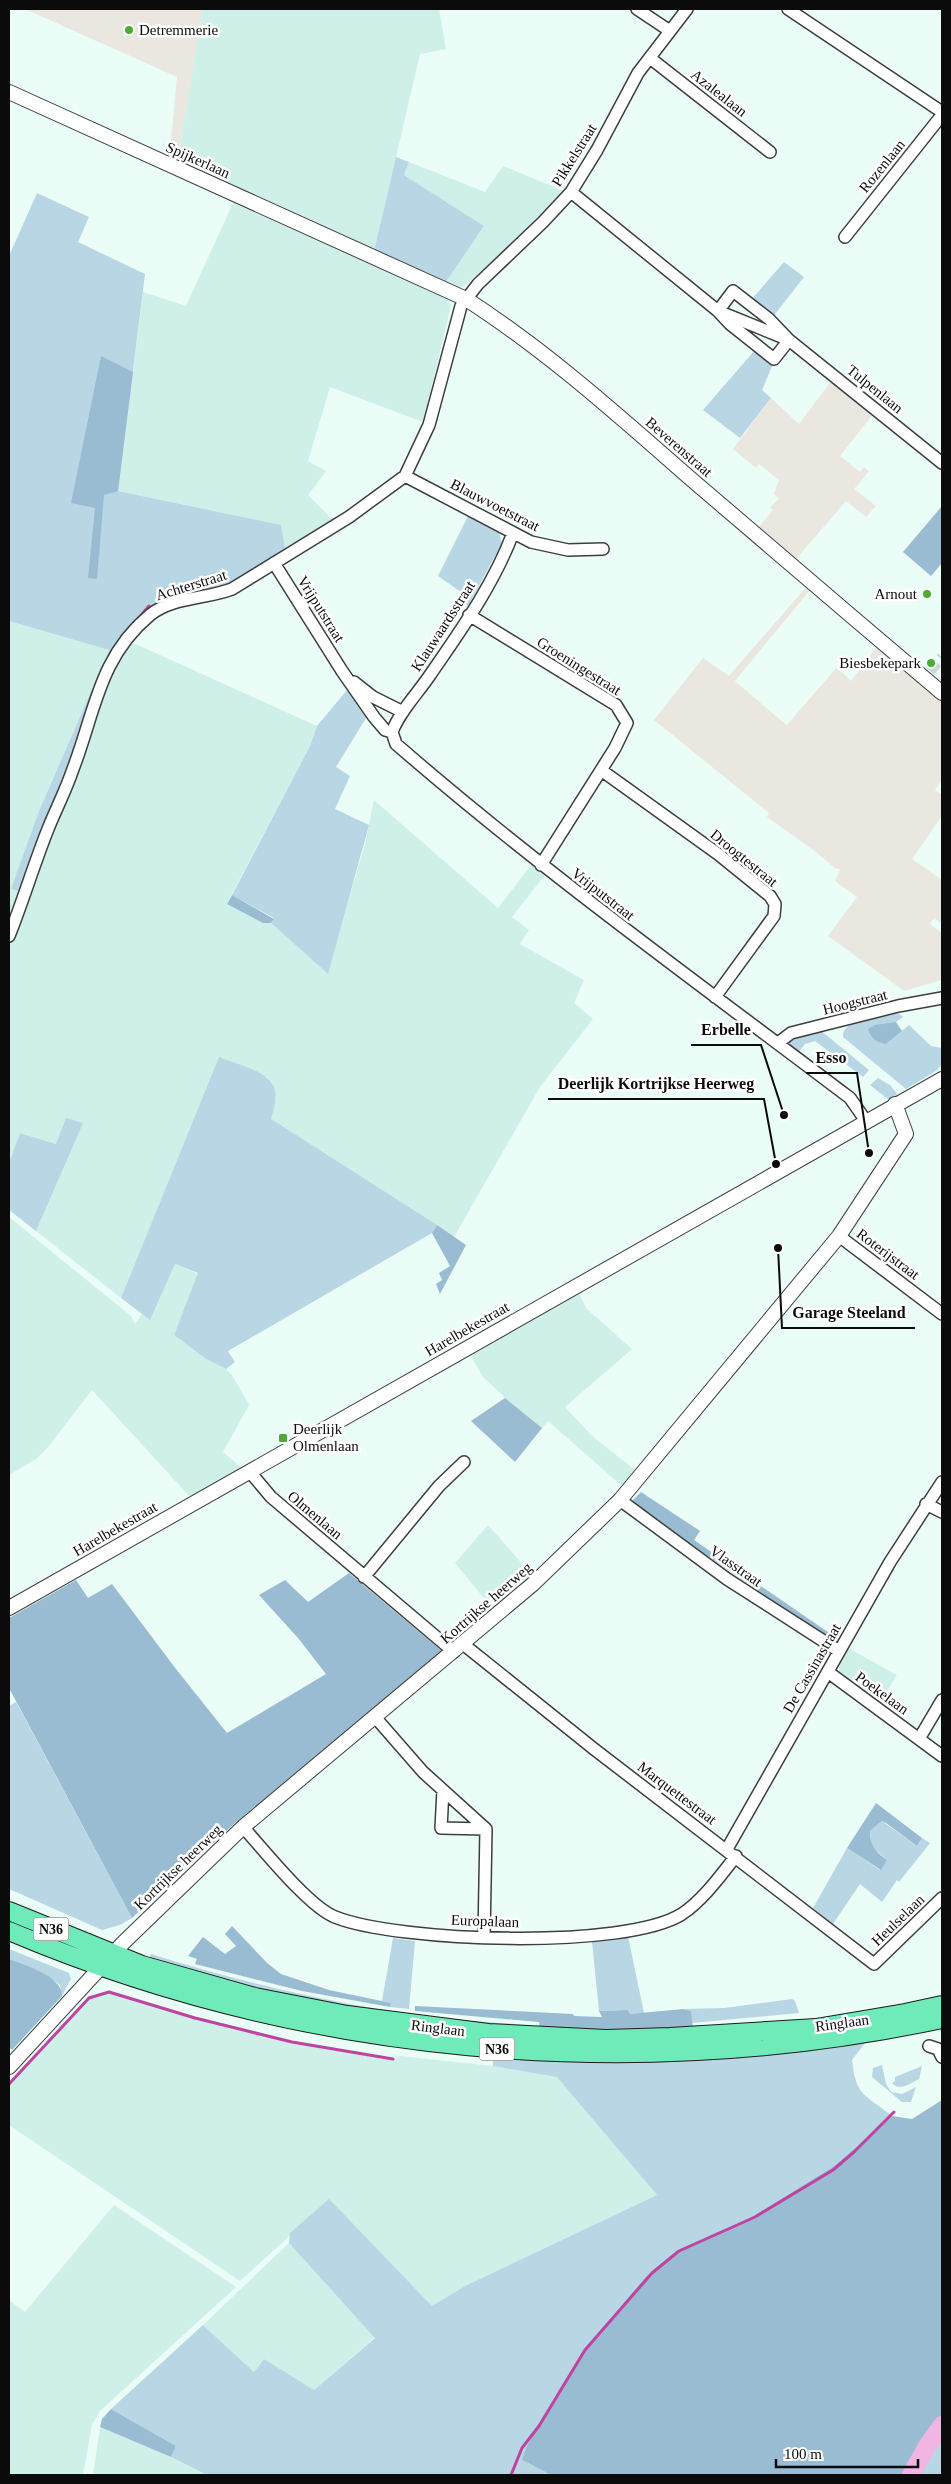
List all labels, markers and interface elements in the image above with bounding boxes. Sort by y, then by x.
place label: Detremmerie [139,22,218,38]
marker: Detremmerie [123,24,135,36]
street label: Azalealaan [688,66,751,120]
street label: Pikkelstraat [548,120,600,189]
street label: Rozenlaan [856,136,908,196]
street label: Spijkerlaan [164,139,233,181]
street label: Tulpenlaan [844,362,906,417]
street label: Beverenstraat [643,414,716,481]
street label: Blauwvoetstraat [448,476,543,535]
street label: Achterstraat [154,566,229,603]
street label: Vrijputstraat [294,573,348,646]
street label: Klauwaardsstraat [408,577,479,674]
place label: Arnout [875,586,918,602]
marker: Arnout [921,588,933,600]
street label: Groeningestraat [534,634,625,699]
place label: Biesbekepark [839,655,921,671]
marker: Biesbekepark [925,657,937,669]
street label: Droogtestraat [707,826,781,890]
street label: Vrijputstraat [569,865,638,924]
street label: Hoogstraat [821,986,890,1018]
callout: Erbelle [691,1014,761,1045]
text: Erbelle [701,1021,751,1038]
callout: Esso [806,1042,857,1073]
text: Esso [815,1049,847,1066]
callout: Deerlijk Kortrijkse Heerweg [548,1068,764,1099]
text: Deerlijk Kortrijkse Heerweg [558,1075,754,1093]
street label: Roterijstraat [854,1225,923,1283]
callout: Garage Steeland [782,1297,915,1328]
street label: Harelbekestraat [422,1298,512,1359]
text: Garage Steeland [792,1304,906,1322]
place label: Deerlijk Olmenlaan [293,1421,359,1454]
marker: Deerlijk Olmenlaan [277,1432,289,1444]
street label: Olmenlaan [285,1488,346,1543]
street label: Harelbekestraat [70,1498,160,1559]
street label: Vlasstraat [707,1542,766,1590]
street label: Kortrijkse heerweg [437,1559,535,1647]
street label: De Cassinastraat [780,1620,844,1715]
street label: Poekelaan [852,1668,912,1718]
street label: Marquettestraat [635,1758,720,1828]
street label: Kortrijkse heerweg [131,1821,225,1913]
street label: Heulselaan [868,1891,928,1949]
street label: Europalaan [451,1912,520,1930]
road number: N36 [34,1918,68,1940]
street label: Ringlaan [814,2011,870,2035]
street label: Ringlaan [410,2017,466,2039]
road number: N36 [480,2038,514,2060]
scale bar [776,2436,918,2468]
text: 100 m [784,2446,822,2462]

